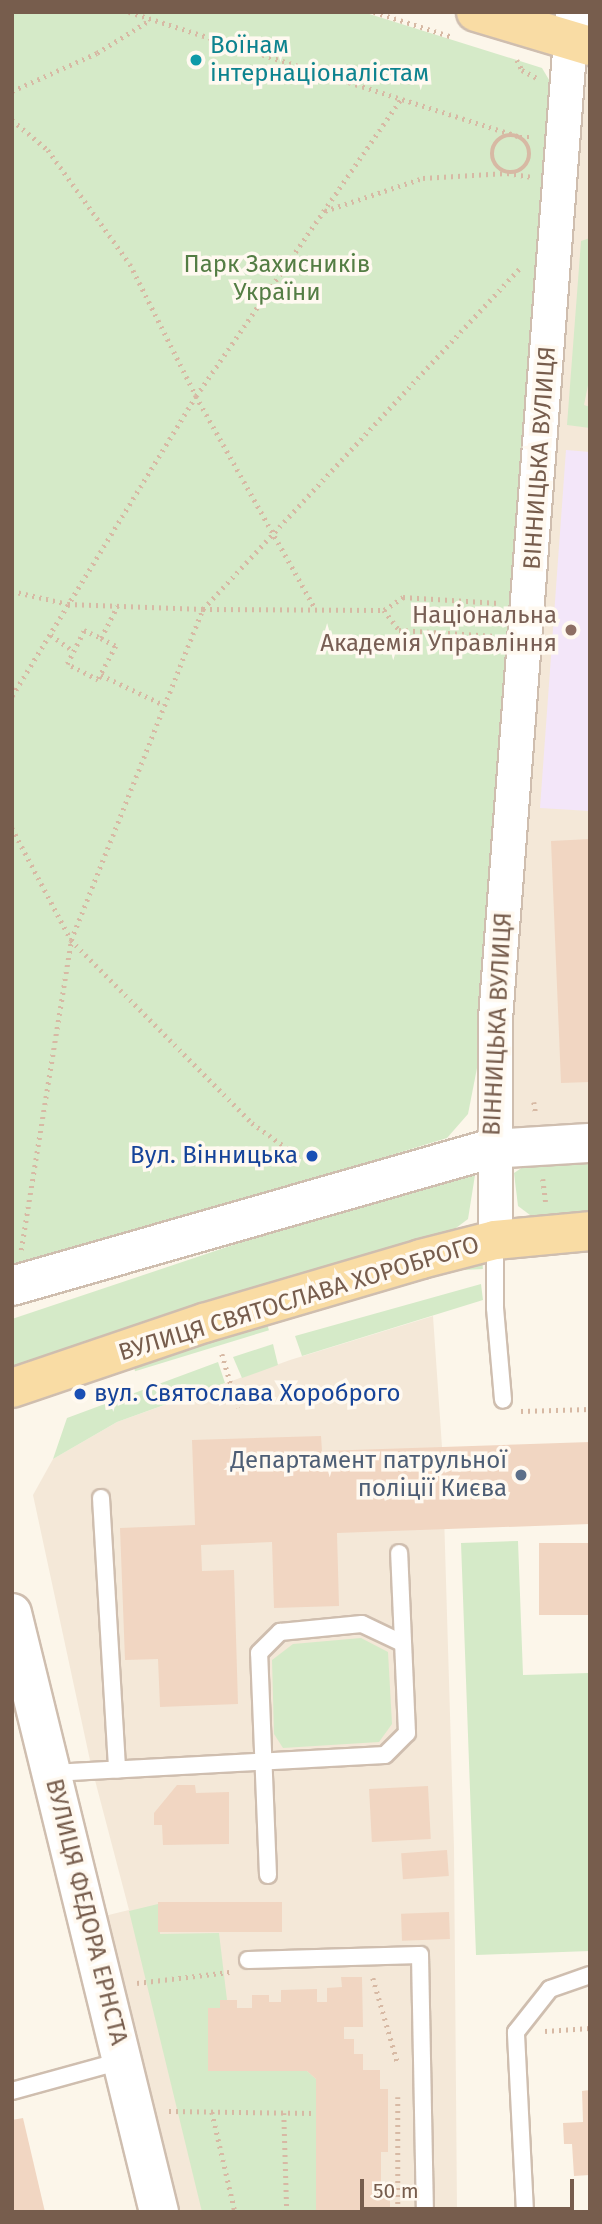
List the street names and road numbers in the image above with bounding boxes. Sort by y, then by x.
street label: ВІННИЦЬКА ВУЛИЦЯ [518,345,562,571]
street label: ВІННИЦЬКА ВУЛИЦЯ [478,911,518,1137]
street label: ВУЛИЦЯ СВЯТОСЛАВА ХОРОБРОГО [115,1230,483,1368]
street label: ВУЛИЦЯ ФЕДОРА ЕРНСТА [39,1776,133,2048]

